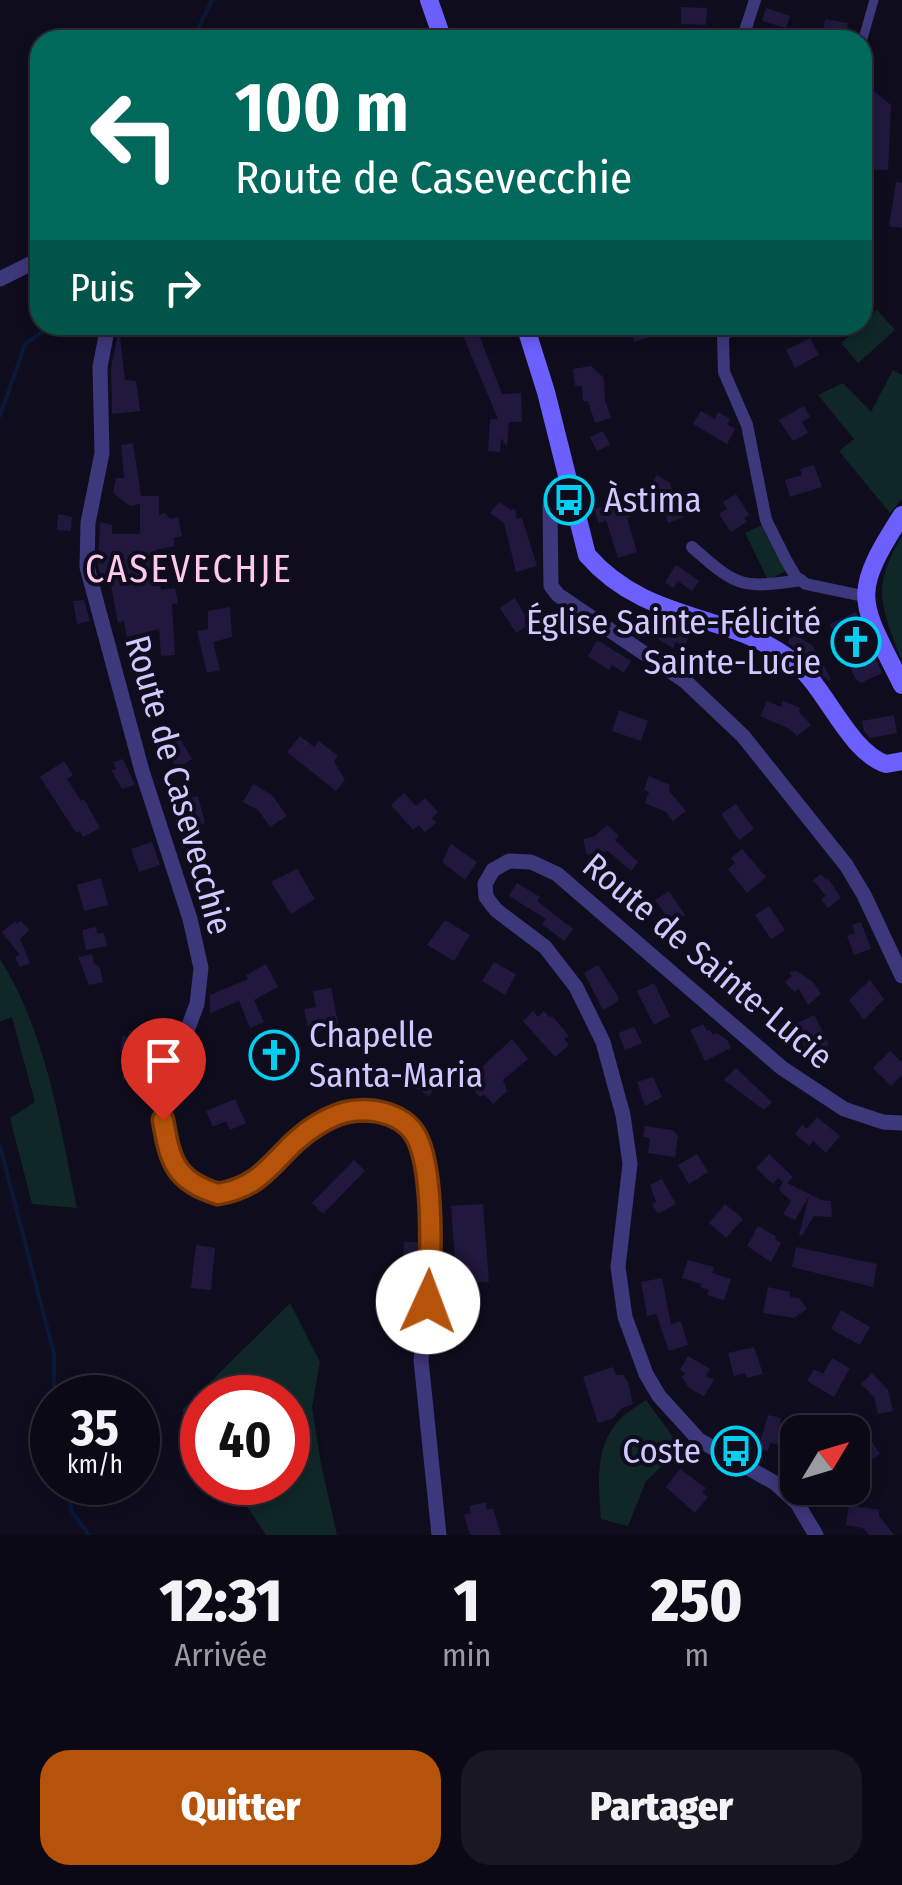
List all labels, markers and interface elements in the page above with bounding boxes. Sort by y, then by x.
text: 100 m [235,66,409,150]
icon: left [70,70,200,200]
text: Route de Casevecchie [235,151,632,205]
icon: right [155,260,210,315]
text: Puis [70,265,135,311]
bus stop icon: Àstima [543,474,595,526]
place label: Àstima [604,479,702,521]
district label: CASEVECHJE [85,546,293,592]
place label: Église Sainte-Félicité Sainte-Lucie [526,601,821,683]
church icon: Église Sainte-Félicité Sainte-Lucie [830,616,882,668]
street label: Route de Casevecchie [116,631,242,939]
street label: Route de Sainte-Lucie [575,844,841,1078]
place label: Chapelle Santa-Maria [309,1014,483,1096]
pin [121,1018,206,1121]
church icon: Chapelle Santa-Maria [248,1029,300,1081]
icon: arrive [136,1033,191,1088]
position arrow [376,1250,480,1354]
speed limit sign: 40 [180,1375,310,1505]
text: 35 [71,1398,119,1458]
north arrow [780,1415,870,1505]
map controls [780,1415,870,1505]
bus stop icon: Coste [710,1425,762,1477]
place label: Coste [622,1430,701,1472]
text: km/h [67,1450,123,1480]
text: 12:31 [160,1565,282,1637]
text: 1 [454,1565,480,1637]
text: 250 [651,1565,742,1637]
text: Arrivée [174,1636,267,1674]
text: min [442,1636,491,1674]
text: m [684,1636,709,1674]
button: Quitter [40,1750,441,1865]
button: Partager [461,1750,862,1865]

